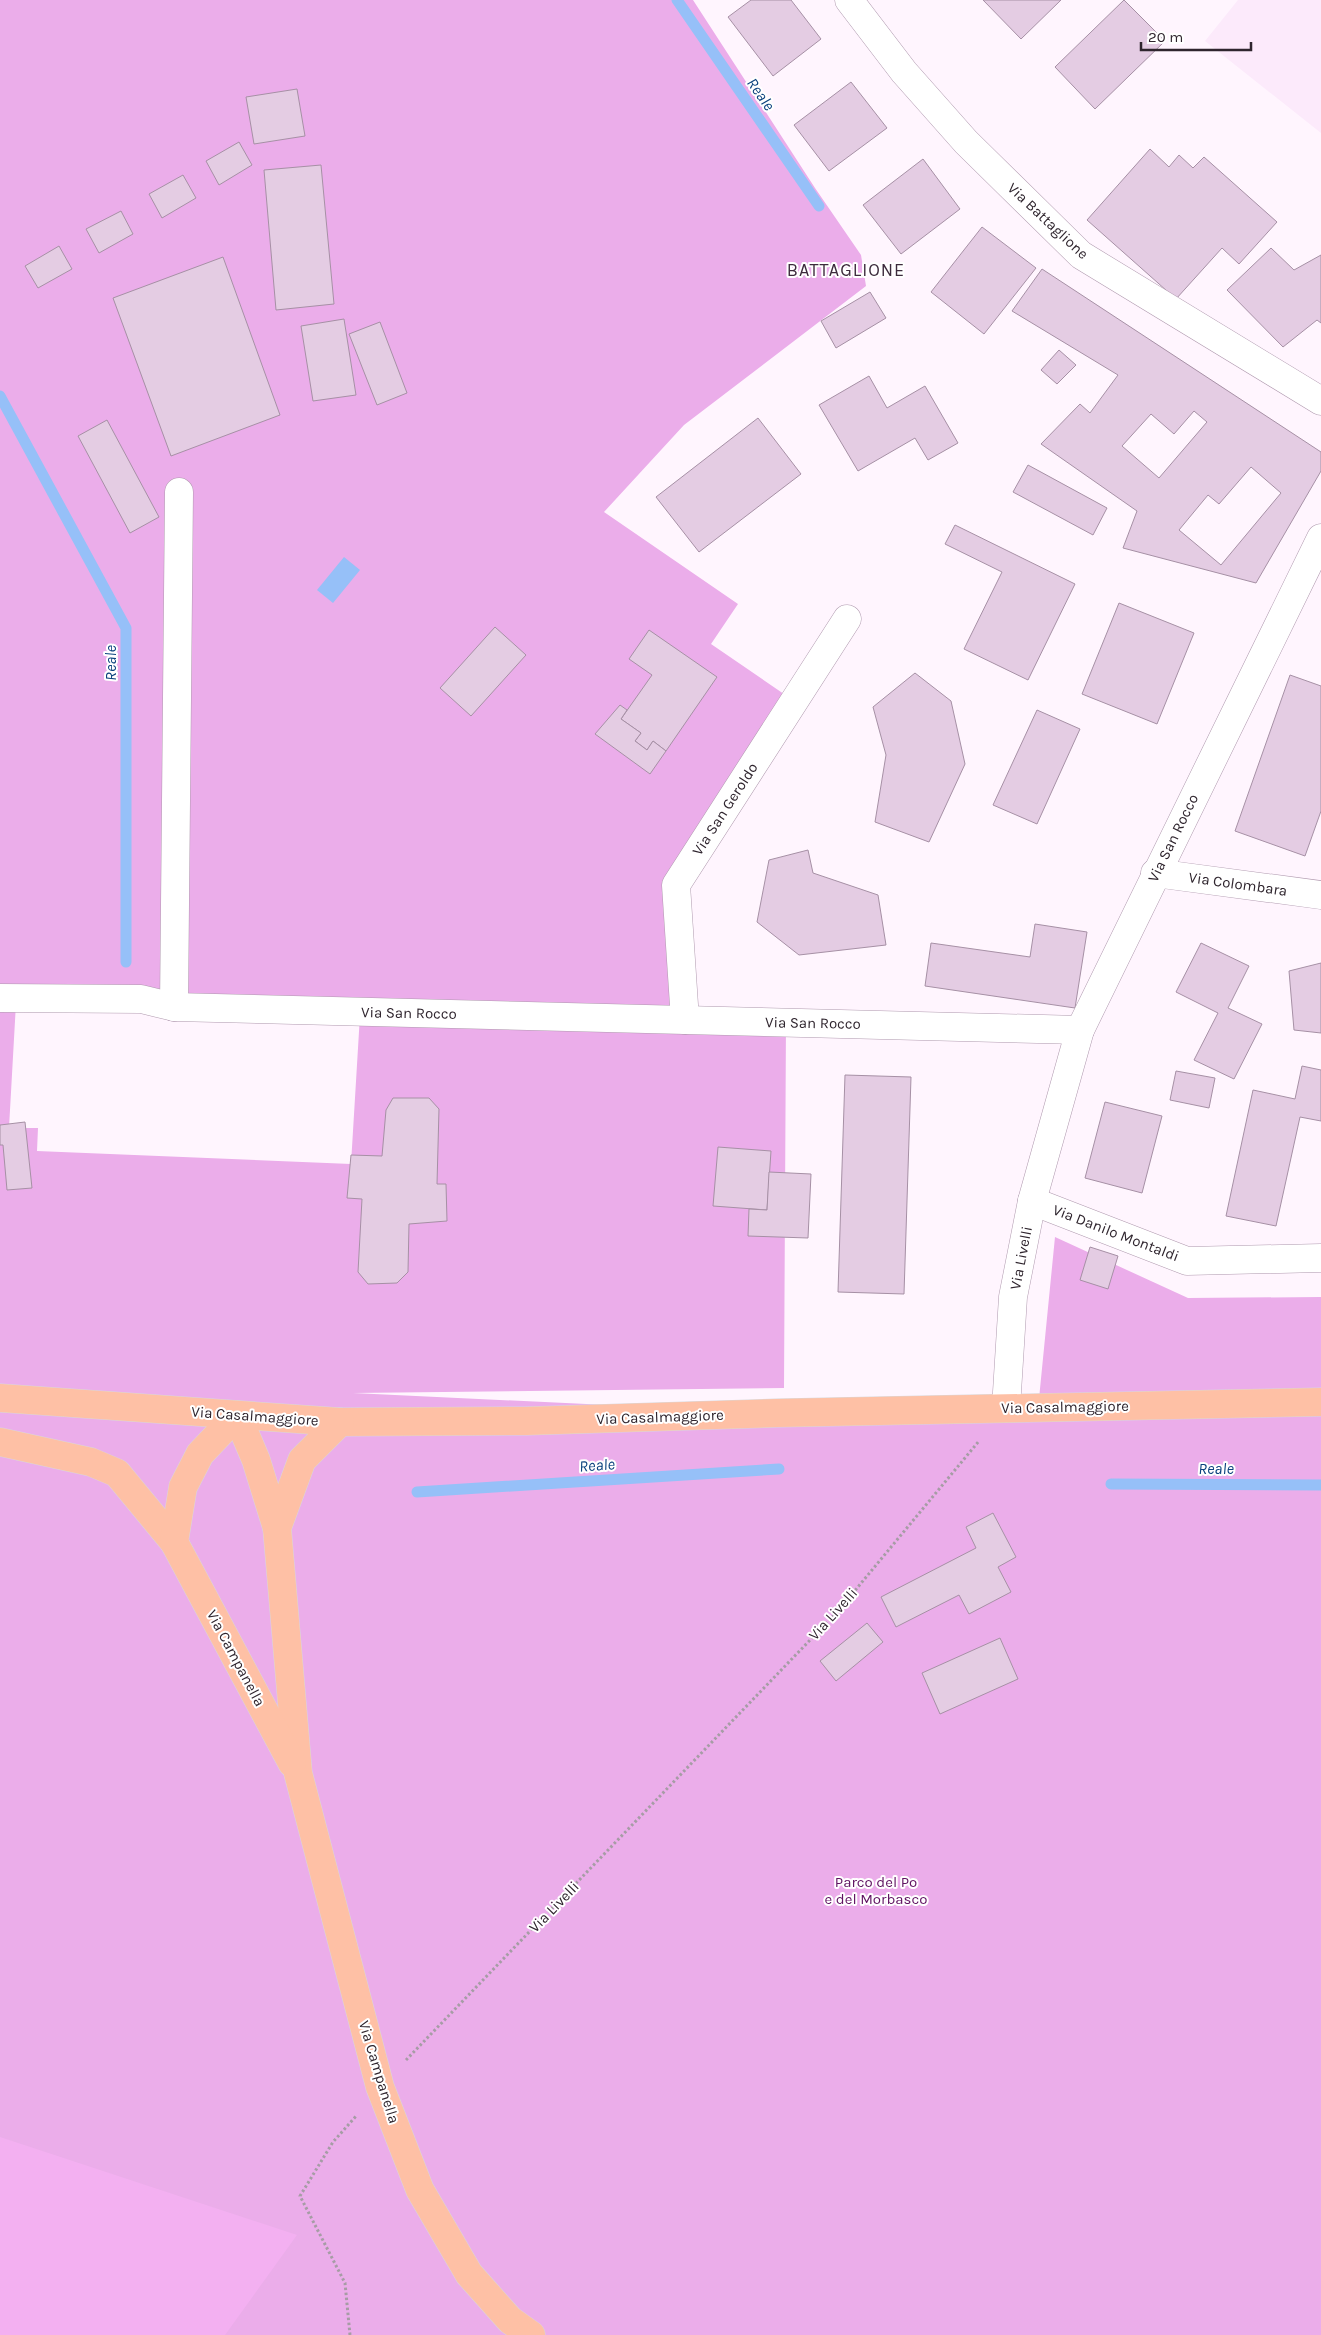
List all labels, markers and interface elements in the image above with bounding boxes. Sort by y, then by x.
scale bar [1141,20,1251,52]
text: 20 m [1148,28,1183,46]
water label: Reale [743,74,779,115]
street label: Via Battaglione [1004,179,1092,263]
district label: BATTAGLIONE [787,259,905,281]
water label: Reale [101,645,120,681]
street label: Via San Geroldo [688,759,762,859]
street label: Via San Rocco [1144,791,1202,885]
street label: Via Colombara [1188,868,1288,900]
street label: Via San Rocco [361,1003,457,1023]
street label: Via San Rocco [765,1013,861,1033]
street label: Via Danilo Montaldi [1050,1201,1182,1265]
street label: Via Livelli [1006,1225,1036,1291]
street label: Via Casalmaggiore [1001,1397,1129,1417]
street label: Via Casalmaggiore [191,1403,319,1429]
street label: Via Casalmaggiore [596,1406,724,1428]
water label: Reale [579,1454,616,1476]
water label: Reale [1198,1459,1234,1478]
street label: Via Livelli [805,1584,861,1644]
street label: Via Campanella [203,1607,269,1709]
park label: Parco del Po e del Morbasco [825,1873,927,1908]
street label: Via Livelli [525,1878,583,1936]
street label: Via Campanella [355,2018,403,2126]

